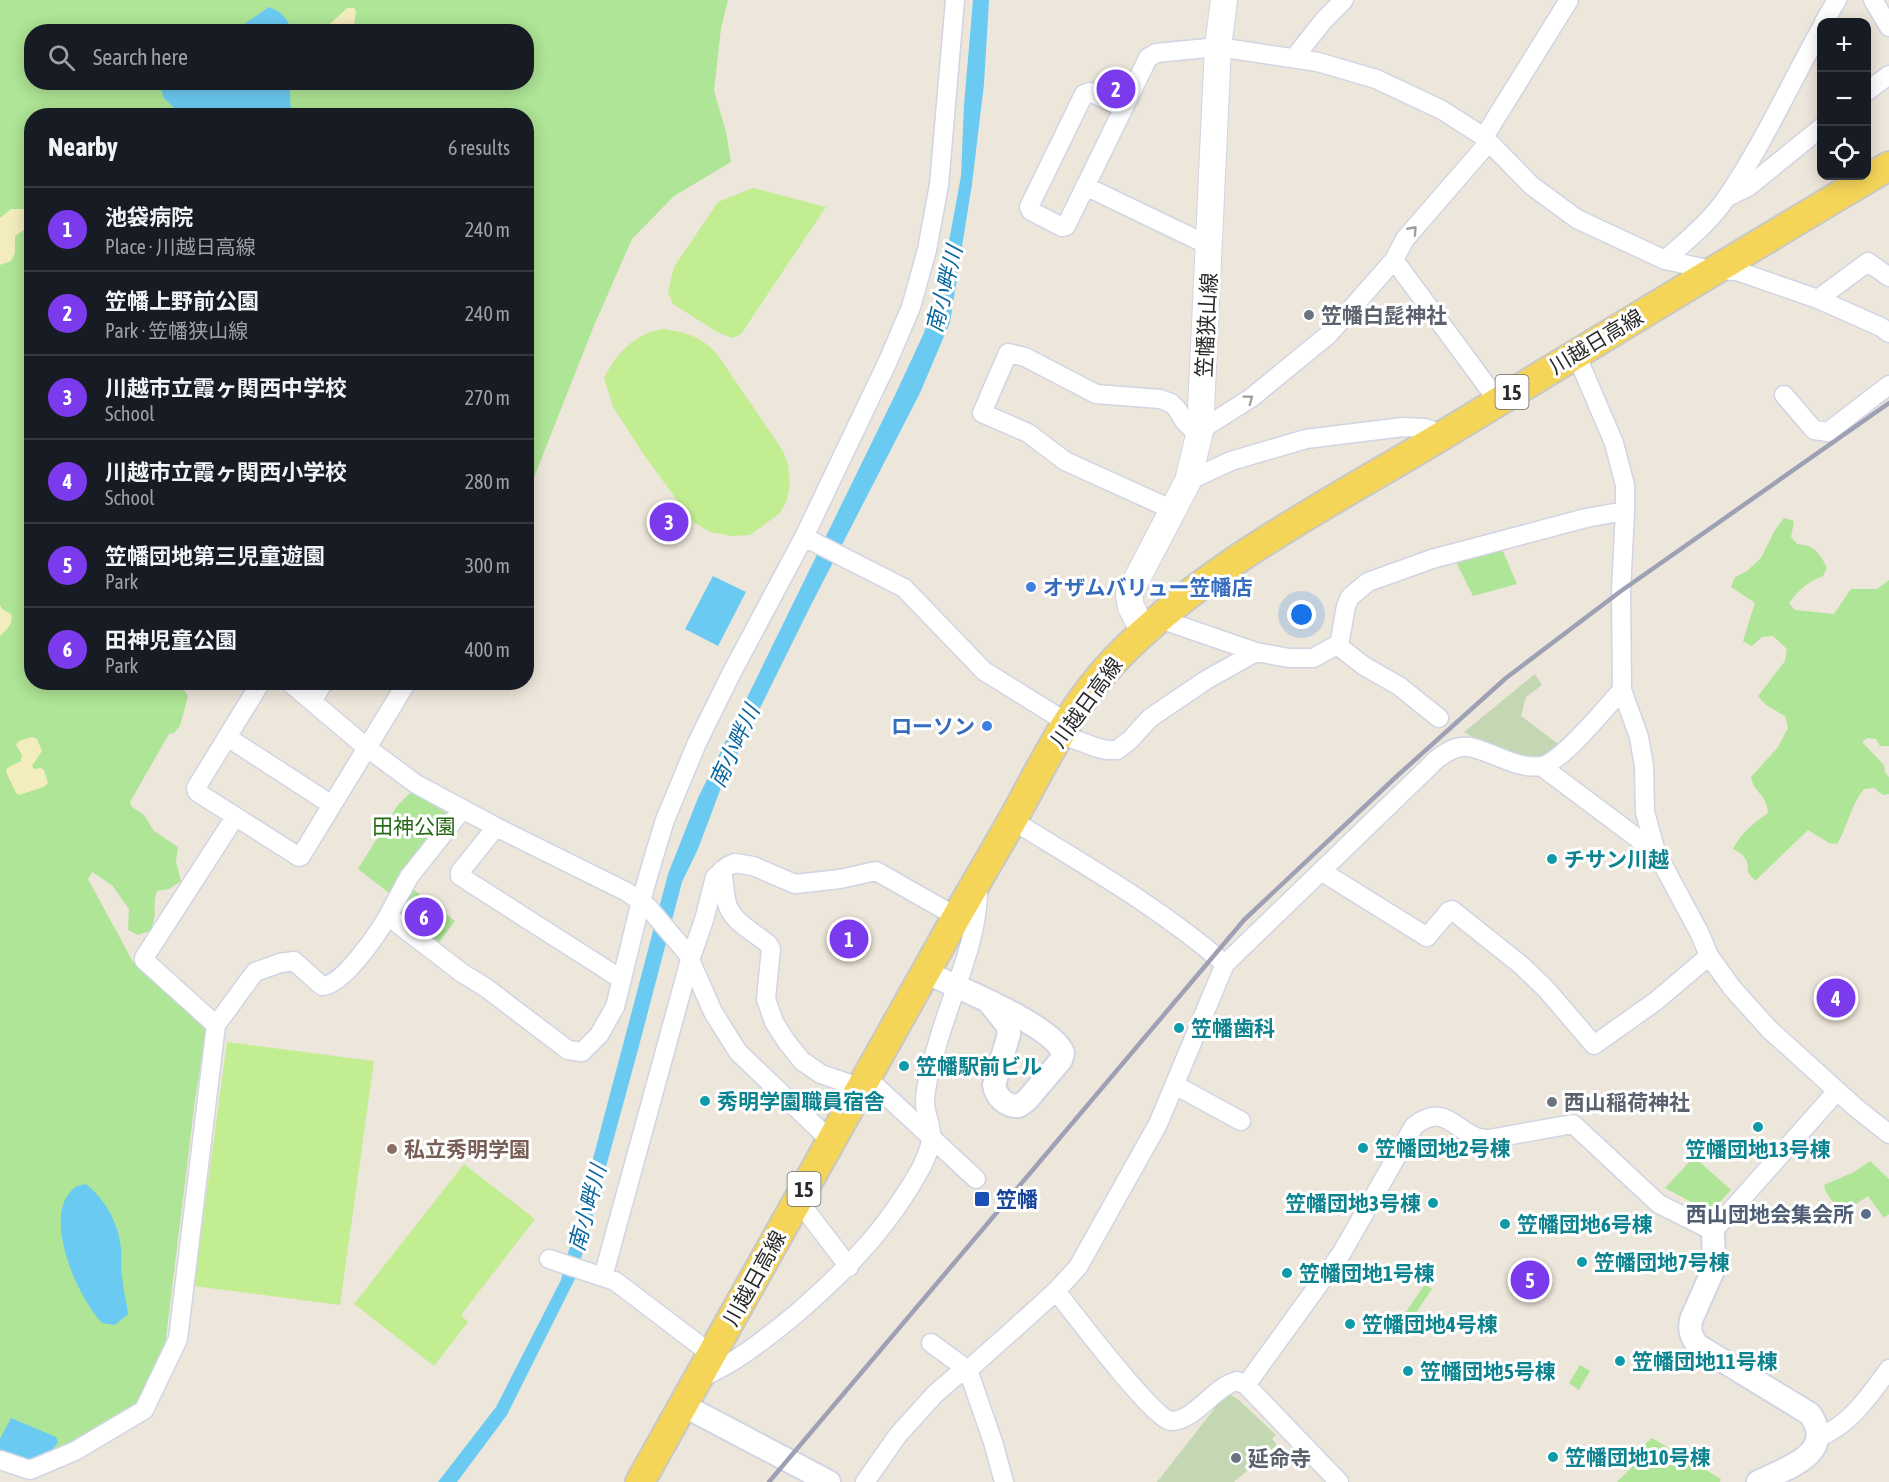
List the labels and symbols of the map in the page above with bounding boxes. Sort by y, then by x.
pin: 2 [1096,66,1136,112]
one-way arrow [1406,226,1417,237]
water label: 南小畔川 [921,241,968,335]
street label: 笠幡狭山線 [1191,272,1221,378]
place label: 笠幡白髭神社 [1321,303,1447,327]
street label: 川越日高線 [1545,304,1647,378]
marker: 笠幡白髭神社 [1302,308,1316,322]
road number: 15 [1496,375,1528,409]
one-way arrow [1243,395,1254,406]
pin: 3 [650,500,688,544]
place label: オザムバリュー笠幡店 [1043,575,1253,599]
marker: オザムバリュー笠幡店 [1024,580,1038,594]
your location [1287,600,1316,629]
street label: 川越日高線 [1045,652,1127,752]
water label: 南小畔川 [704,699,765,791]
place label: ローソン [891,714,975,738]
marker: ローソン [980,719,994,733]
park label: 田神公園 [372,814,456,838]
place label: チサン川越 [1564,847,1669,871]
marker: チサン川越 [1545,852,1559,866]
pin: 6 [404,894,444,940]
pin: 1 [830,916,868,962]
pin: 4 [1816,976,1856,1020]
place label: 笠幡歯科 [1191,1016,1275,1040]
marker: 笠幡歯科 [1172,1021,1186,1035]
place label: 笠幡駅前ビル [916,1054,1042,1078]
marker: 笠幡駅前ビル [897,1059,911,1073]
place label: 秀明学園職員宿舎 [717,1089,885,1113]
place label: 西山稲荷神社 [1564,1090,1690,1114]
marker: 秀明学園職員宿舎 [698,1094,712,1108]
marker: 西山稲荷神社 [1545,1095,1559,1109]
marker: 笠幡団地13号棟 [1751,1120,1765,1134]
place label: 笠幡団地2号棟 [1375,1136,1511,1160]
place label: 私立秀明学園 [404,1137,530,1161]
place label: 笠幡団地13号棟 [1685,1137,1831,1161]
marker: 笠幡団地2号棟 [1356,1141,1370,1155]
marker: 私立秀明学園 [385,1142,399,1156]
water label: 南小畔川 [563,1160,611,1254]
road number: 15 [788,1172,820,1206]
place label: 笠幡 [996,1187,1038,1211]
marker: 笠幡 [973,1190,991,1208]
place label: 笠幡団地3号棟 [1285,1191,1421,1215]
marker: 笠幡団地3号棟 [1426,1196,1440,1210]
place label: 西山団地会集会所 [1686,1202,1854,1226]
marker: 西山団地会集会所 [1859,1207,1873,1221]
place label: 笠幡団地6号棟 [1517,1212,1653,1236]
marker: 笠幡団地6号棟 [1498,1217,1512,1231]
street label: 川越日高線 [718,1226,790,1330]
place label: 笠幡団地7号棟 [1594,1250,1730,1274]
marker: 笠幡団地7号棟 [1575,1255,1589,1269]
pin: 5 [1510,1258,1550,1302]
place label: 笠幡団地1号棟 [1299,1261,1435,1285]
marker: 笠幡団地1号棟 [1280,1266,1294,1280]
place label: 笠幡団地4号棟 [1362,1312,1498,1336]
marker: 笠幡団地4号棟 [1343,1317,1357,1331]
place label: 笠幡団地11号棟 [1632,1349,1778,1373]
marker: 笠幡団地11号棟 [1613,1354,1627,1368]
place label: 笠幡団地5号棟 [1420,1359,1556,1383]
marker: 笠幡団地5号棟 [1401,1364,1415,1378]
place label: 笠幡団地10号棟 [1565,1445,1711,1469]
place label: 延命寺 [1248,1446,1311,1470]
marker: 笠幡団地10号棟 [1546,1450,1560,1464]
marker: 延命寺 [1229,1451,1243,1465]

